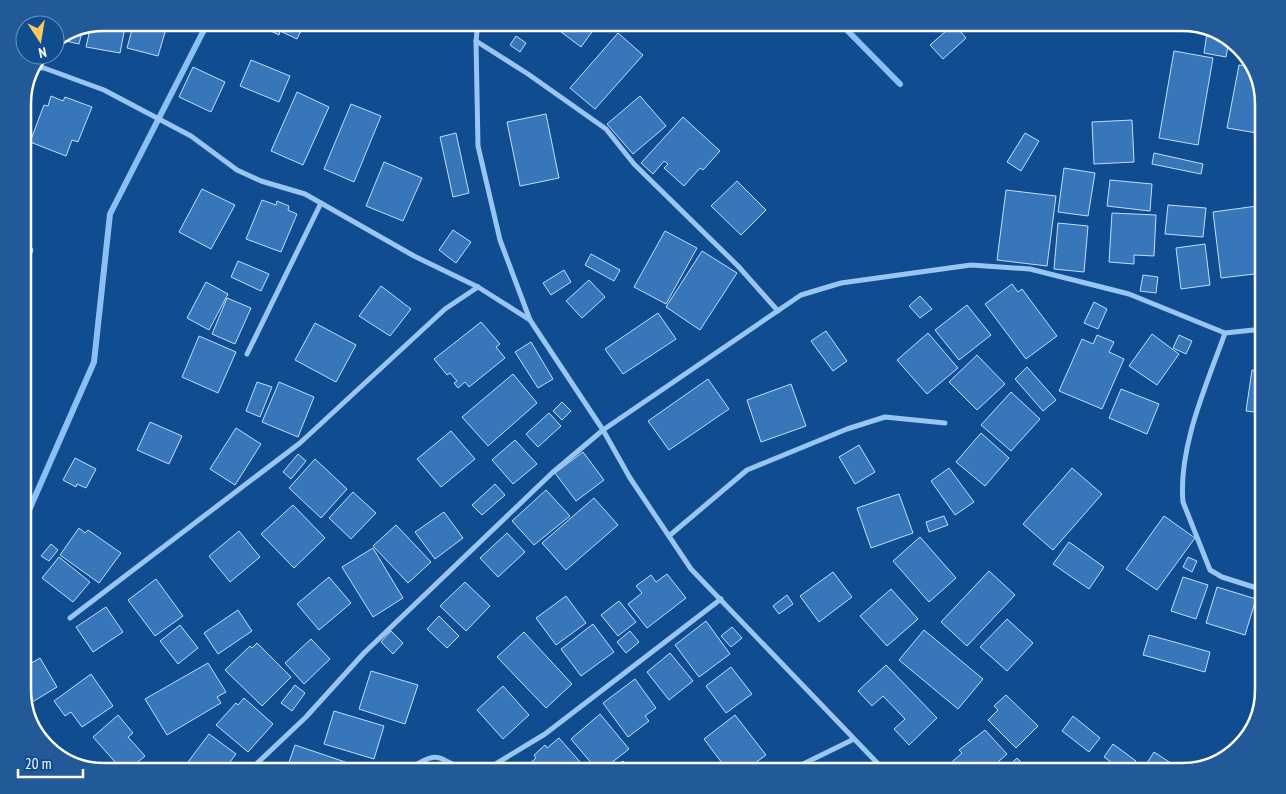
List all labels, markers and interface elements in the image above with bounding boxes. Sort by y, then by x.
north arrow [15,15,65,65]
text: N [37,43,48,62]
scale bar [18,746,82,778]
text: 20 m [25,754,51,773]

